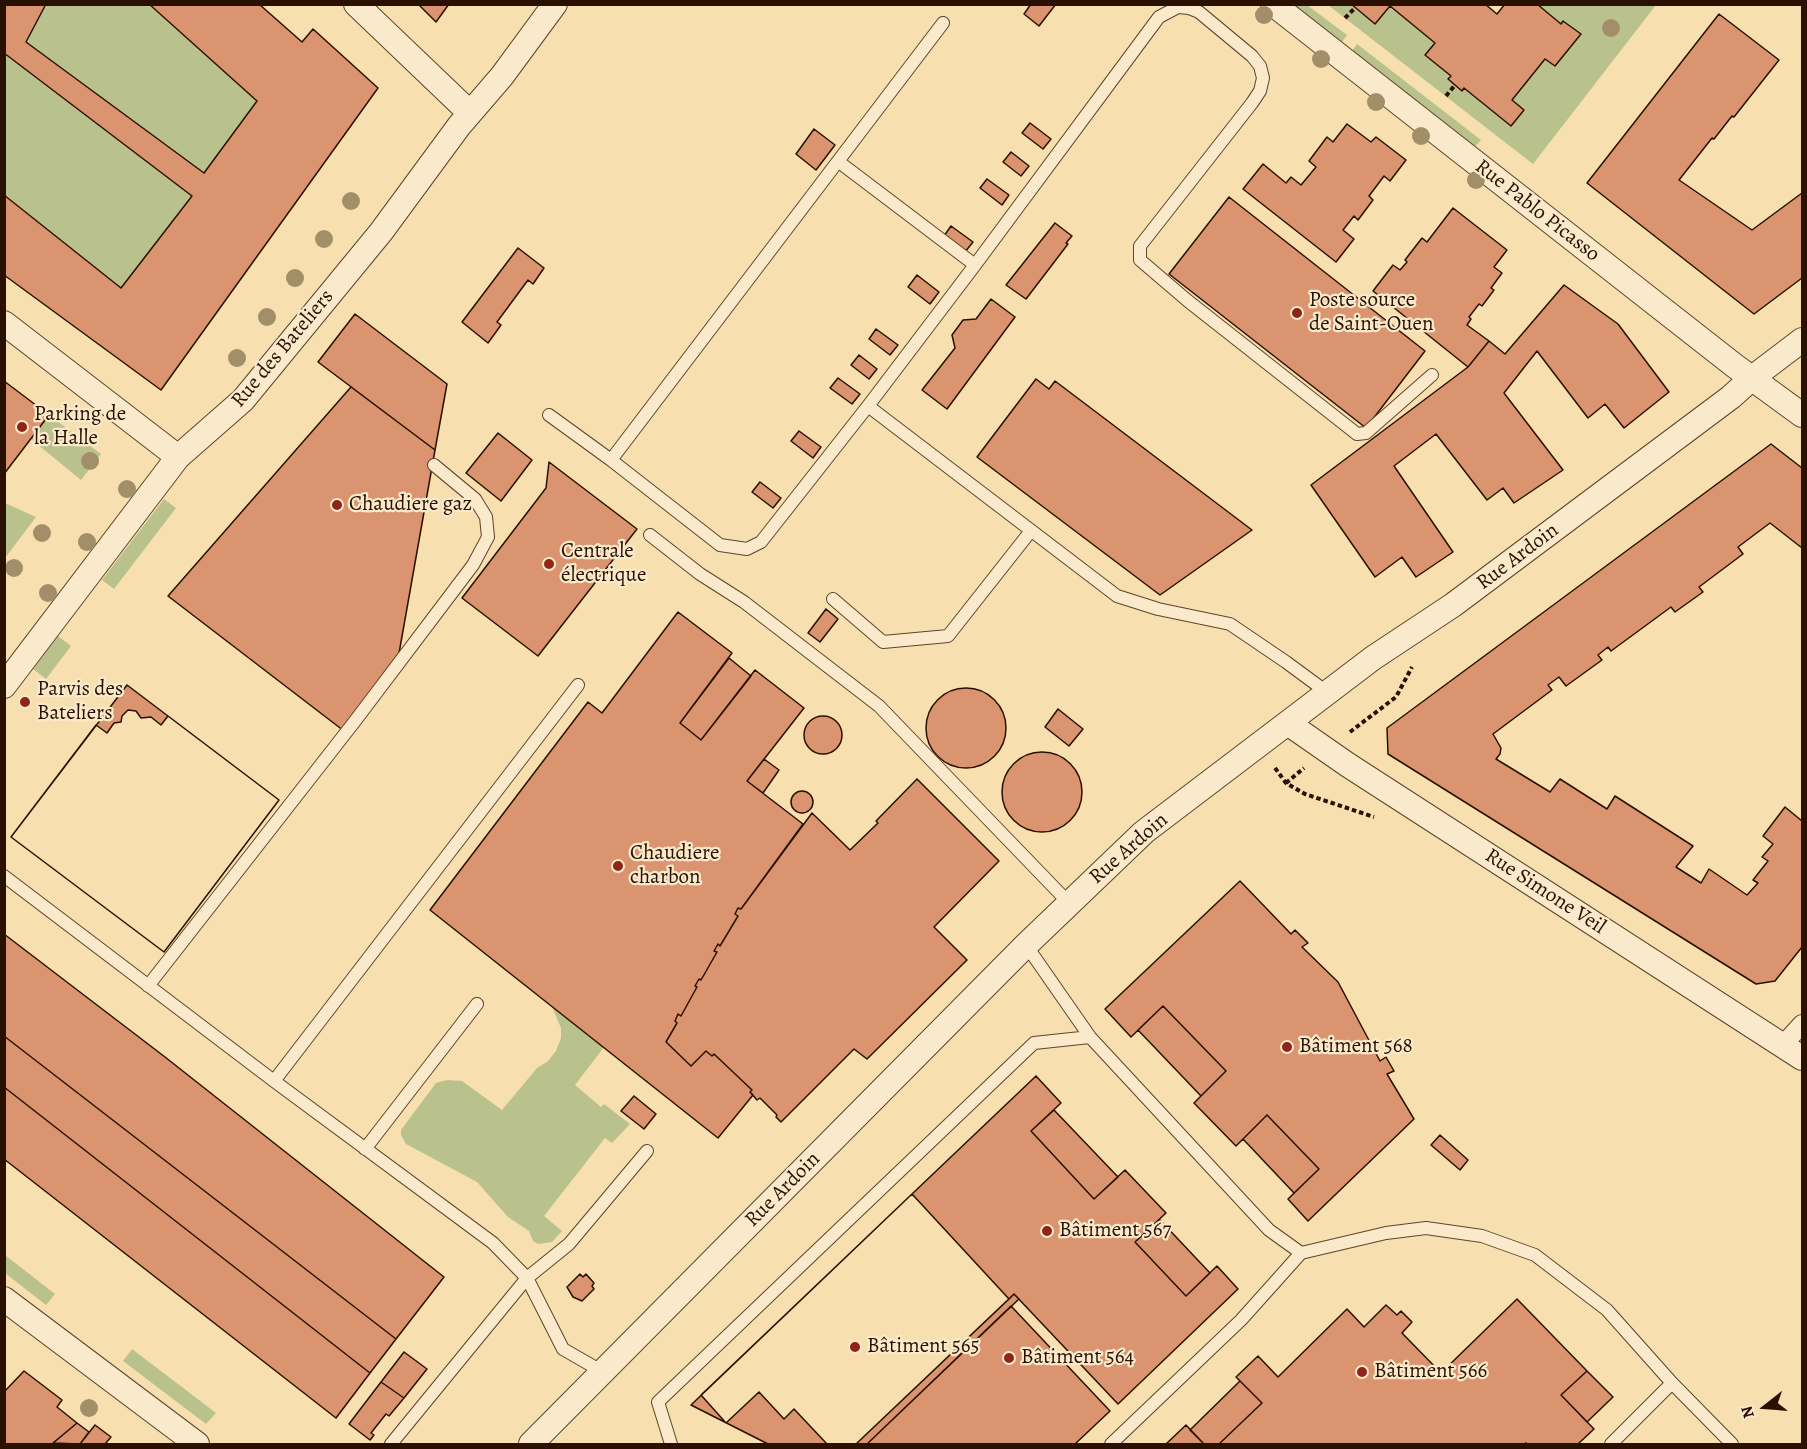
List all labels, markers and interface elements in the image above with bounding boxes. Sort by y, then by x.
street label: Rue Pablo Picasso [1470,154,1604,268]
street label: Rue des Bateliers [226,285,340,413]
place label: Poste source de Saint-Ouen [1309,288,1433,338]
marker: Poste source de Saint-Ouen [1290,306,1304,320]
place label: Parking de la Halle [34,402,126,452]
marker: Parking de la Halle [15,420,29,434]
place label: Chaudiere gaz [349,492,472,518]
marker: Chaudiere gaz [330,498,344,512]
street label: Rue Ardoin [1472,518,1564,596]
place label: Centrale électrique [561,539,646,589]
marker: Centrale électrique [542,557,556,571]
place label: Parvis des Bateliers [37,677,123,727]
marker: Parvis des Bateliers [18,695,32,709]
street label: Rue Ardoin [1085,808,1173,890]
place label: Chaudiere charbon [630,841,719,891]
street label: Rue Simone Veil [1480,844,1610,940]
marker: Chaudiere charbon [611,859,625,873]
place label: Bâtiment 568 [1299,1034,1413,1060]
marker: Bâtiment 568 [1280,1040,1294,1054]
street label: Rue Ardoin [740,1147,826,1233]
place label: Bâtiment 567 [1059,1218,1171,1244]
marker: Bâtiment 567 [1040,1224,1054,1238]
place label: Bâtiment 565 [867,1334,979,1360]
marker: Bâtiment 565 [848,1340,862,1354]
place label: Bâtiment 564 [1021,1345,1134,1371]
marker: Bâtiment 564 [1002,1351,1016,1365]
place label: Bâtiment 566 [1374,1359,1487,1385]
marker: Bâtiment 566 [1355,1365,1369,1379]
north arrow [1735,1377,1795,1437]
text: N [1736,1403,1760,1421]

